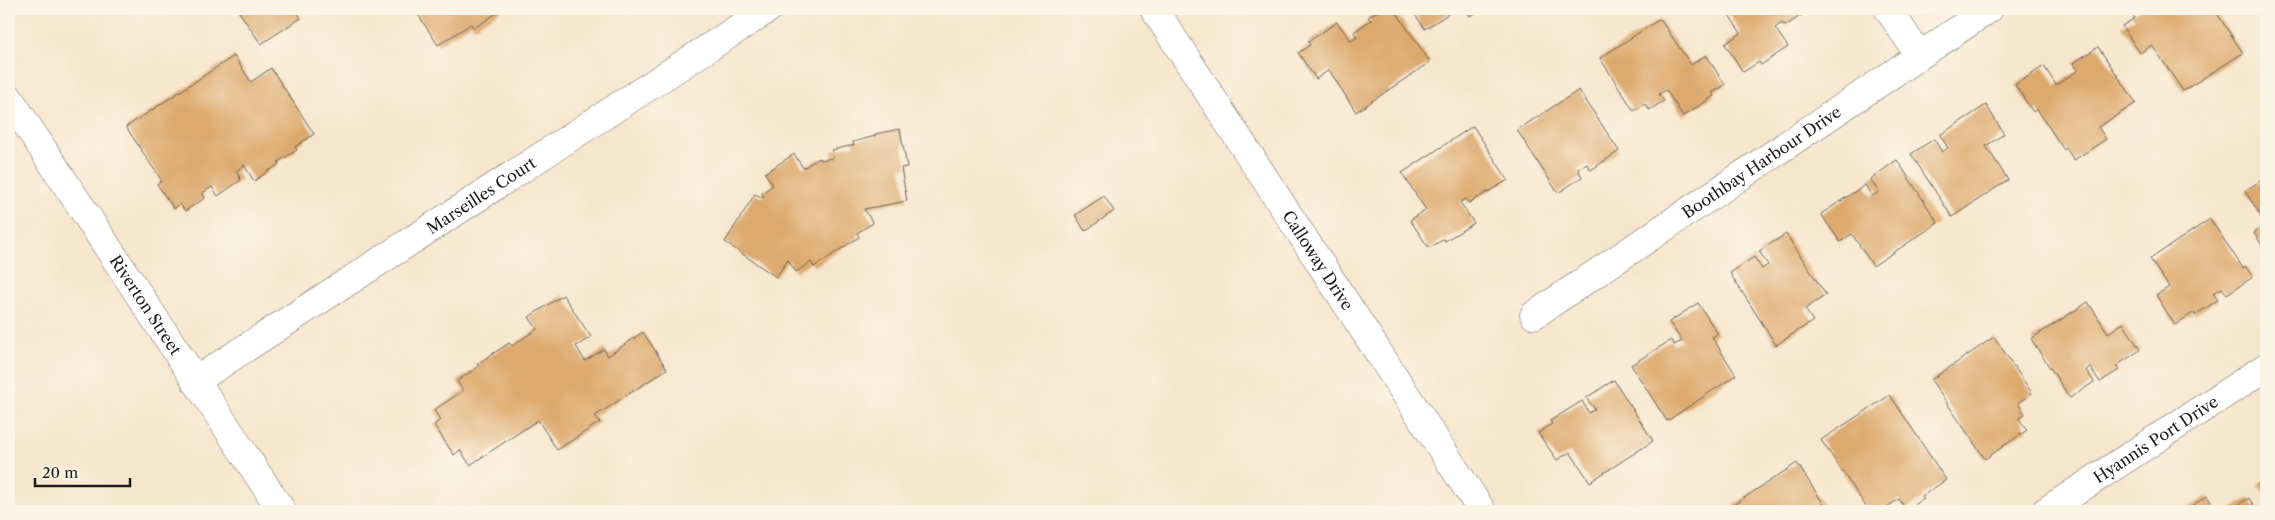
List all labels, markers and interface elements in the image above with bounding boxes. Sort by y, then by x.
street label: Boothbay Harbour Drive [1678,102,1845,223]
street label: Marseilles Court [423,152,540,238]
street label: Calloway Drive [1278,207,1358,314]
street label: Riverton Street [106,251,186,359]
street label: Hyannis Port Drive [2090,391,2222,487]
scale bar [35,455,130,487]
text: 20 m [42,463,78,482]

